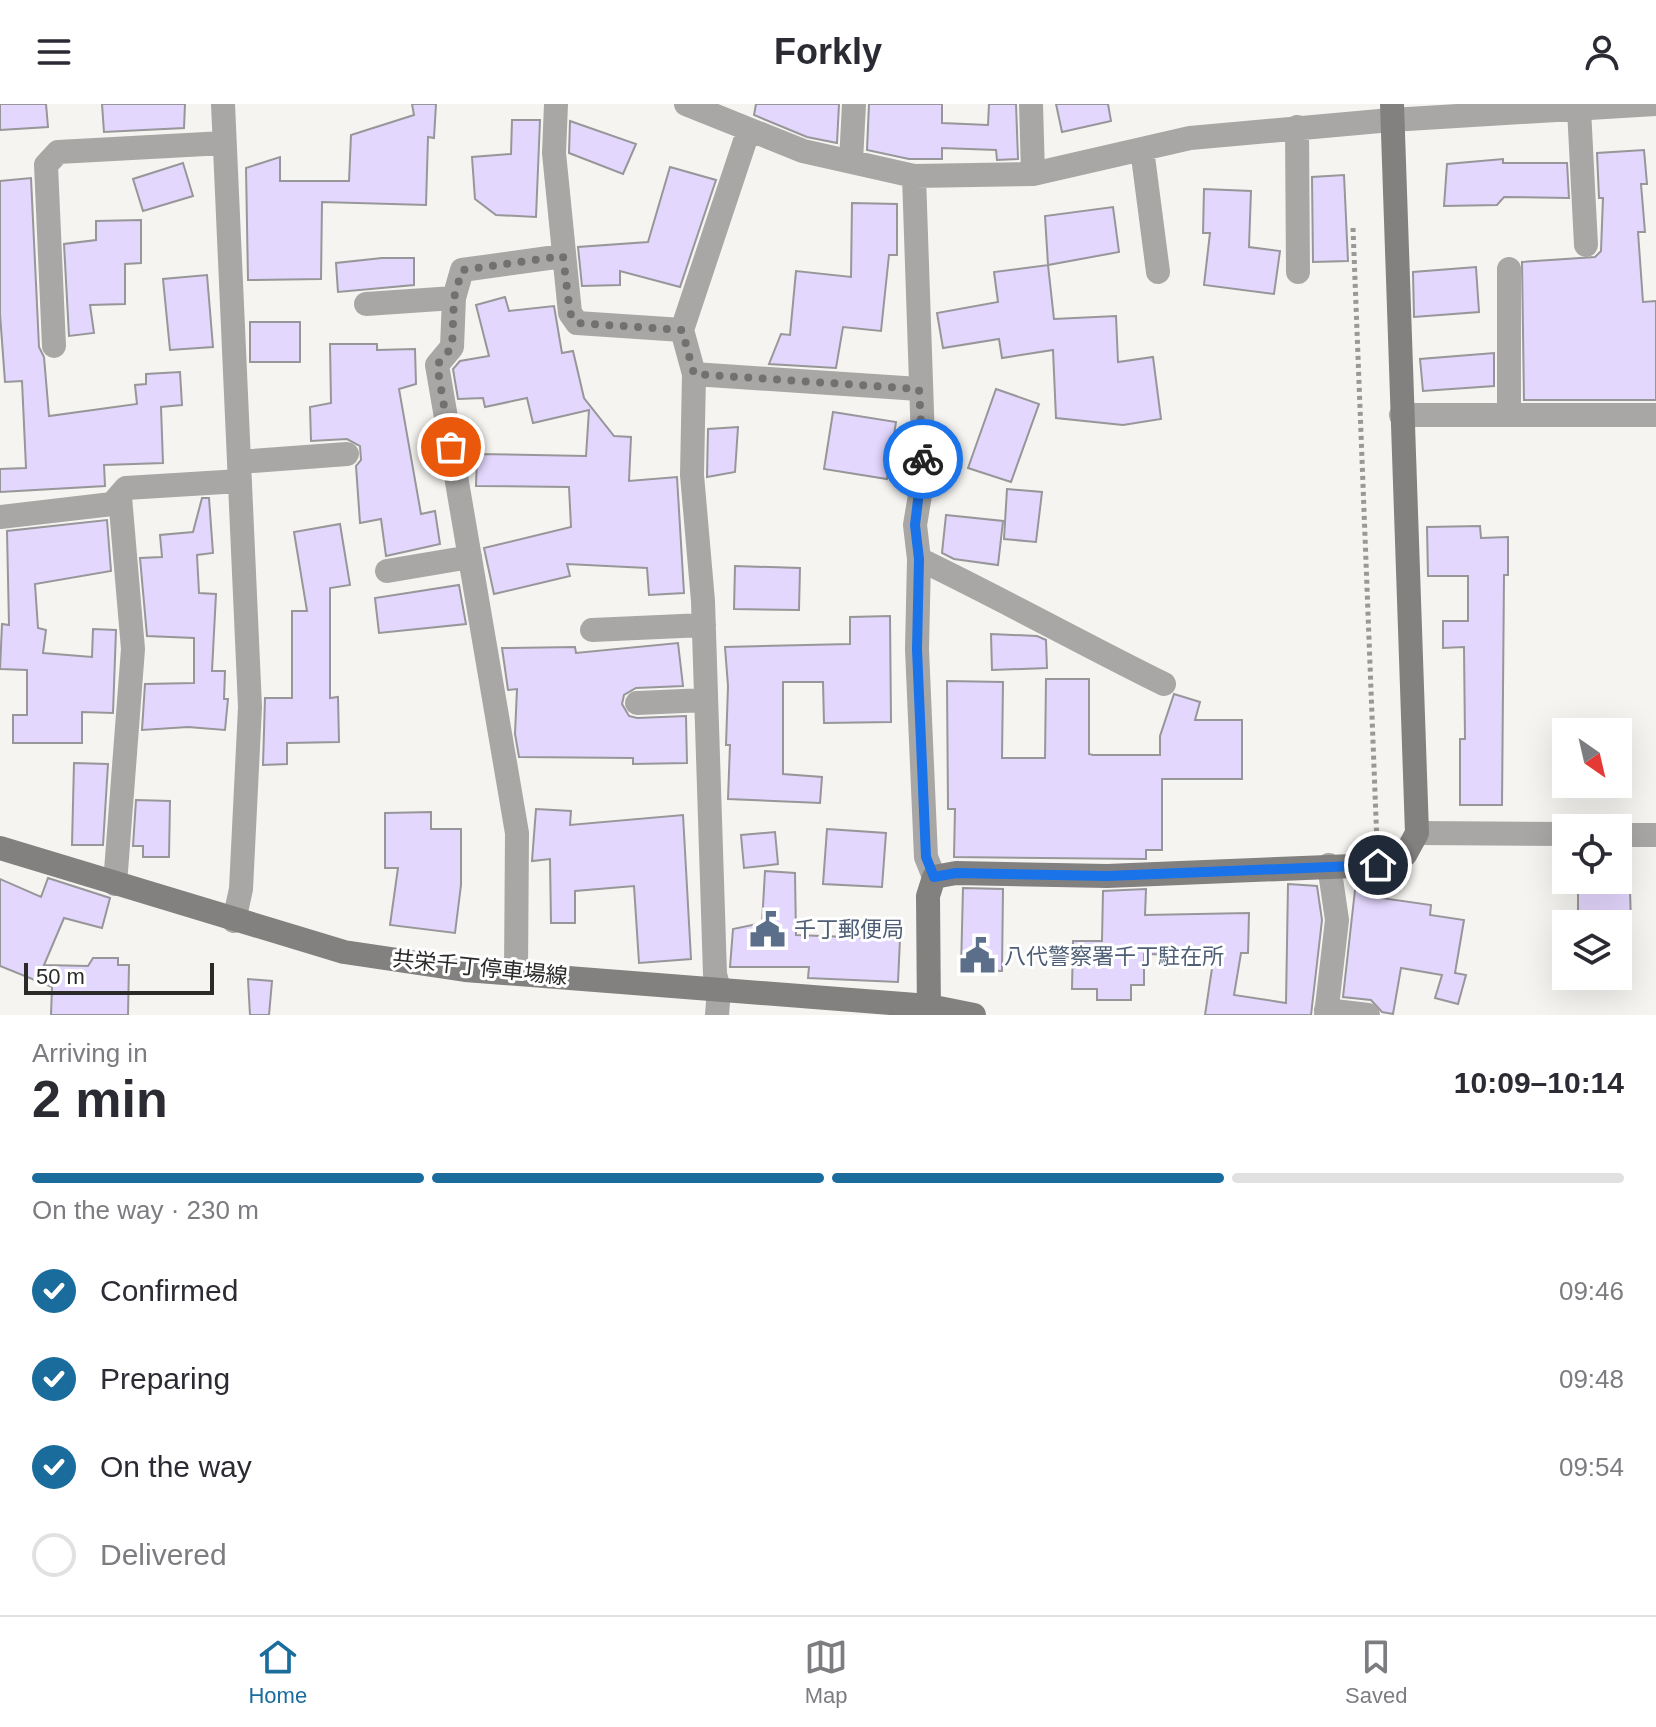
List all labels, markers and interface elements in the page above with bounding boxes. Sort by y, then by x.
icon: menu [32,30,76,74]
icon: person [1580,30,1624,74]
text: Forkly [774,31,882,72]
pin [417,413,485,481]
courier [883,419,963,499]
icon: bag [429,425,473,469]
icon: bike [901,437,945,481]
north arrow [1552,718,1632,798]
map controls [1552,718,1632,990]
button: locate [1552,814,1632,894]
pin [1344,831,1412,899]
icon: home [1356,843,1400,887]
public building icon: 千丁郵便局 [749,910,787,948]
button: layers [1552,910,1632,990]
place label: 千丁郵便局 [794,917,904,942]
public building icon: 八代警察署千丁駐在所 [959,937,997,975]
place label: 八代警察署千丁駐在所 [1004,944,1224,969]
street label: 共栄千丁停車場線 [391,946,569,989]
scale bar [24,959,214,995]
text: 50 m [36,964,85,989]
text: Arriving in [32,1038,148,1068]
text: 10:09–10:14 [1454,1066,1624,1099]
text: 2 min [32,1070,168,1128]
text: On the way · 230 m [32,1195,259,1225]
icon: check [32,1269,76,1313]
text: Confirmed [100,1274,238,1307]
text: 09:46 [1559,1276,1624,1306]
icon: check [32,1357,76,1401]
text: Preparing [100,1362,230,1395]
text: 09:48 [1559,1364,1624,1394]
icon: check [32,1445,76,1489]
text: On the way [100,1450,252,1483]
text: 09:54 [1559,1452,1624,1482]
text: Delivered [100,1538,227,1571]
tab: Home [248,1635,307,1709]
tab: Map [804,1635,848,1709]
tab: Saved [1345,1635,1408,1709]

